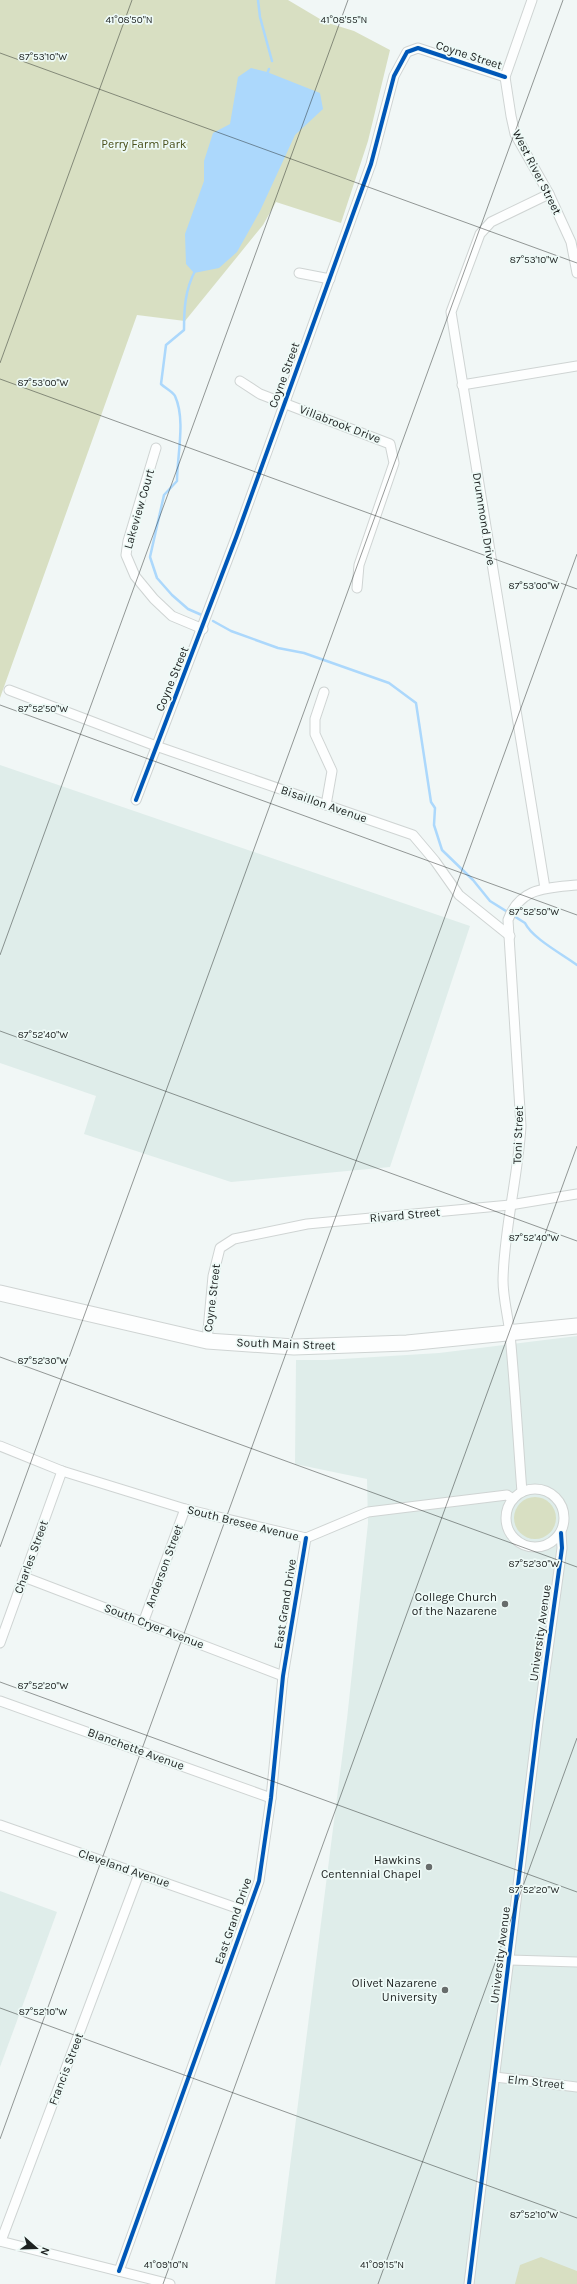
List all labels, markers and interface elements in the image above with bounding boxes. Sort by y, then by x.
text: 41°08'50"N [105,14,153,26]
text: 41°08'55"N [321,14,367,26]
street label: Coyne Street [434,38,504,72]
text: 87°53'10"W [19,51,67,63]
street label: West River Street [510,127,565,217]
park label: Perry Farm Park [101,137,187,151]
text: 87°53'10"W [510,254,558,266]
street label: Coyne Street [266,340,302,410]
text: 87°53'00"W [17,377,69,389]
street label: Villabrook Drive [297,402,383,446]
street label: Lakeview Court [121,467,157,551]
street label: Drummond Drive [470,472,498,566]
text: 87°53'00"W [508,580,560,592]
street label: Coyne Street [153,644,192,713]
text: 87°52'50"W [18,703,68,715]
street label: Bisaillon Avenue [279,783,369,825]
text: 87°52'50"W [509,906,559,918]
text: 87°52'40"W [18,1029,68,1041]
street label: Toni Street [510,1105,526,1164]
street label: Rivard Street [369,1205,441,1225]
text: 87°52'40"W [509,1232,559,1244]
street label: Coyne Street [201,1263,223,1333]
street label: South Main Street [236,1335,336,1353]
text: 87°52'30"W [18,1355,68,1367]
street label: South Bresee Avenue [186,1502,300,1544]
street label: Charles Street [11,1518,51,1596]
street label: Anderson Street [142,1522,186,1610]
street label: East Grand Drive [271,1558,299,1650]
text: 87°52'30"W [509,1558,559,1570]
street label: University Avenue [526,1584,554,1682]
place label: College Church of the Nazarene [412,1590,497,1618]
marker: College Church of the Nazarene [500,1599,510,1609]
street label: South Cryer Avenue [102,1601,206,1651]
text: 87°52'20"W [18,1680,68,1692]
street label: Blanchette Avenue [86,1725,186,1773]
street label: Cleveland Avenue [76,1846,172,1890]
place label: Hawkins Centennial Chapel [321,1853,421,1881]
marker: Hawkins Centennial Chapel [424,1862,434,1872]
street label: East Grand Drive [212,1876,254,1966]
text: 87°52'20"W [509,1884,559,1896]
street label: University Avenue [487,1906,513,2004]
place label: Olivet Nazarene University [352,1976,437,2004]
marker: Olivet Nazarene University [440,1985,450,1995]
text: 87°52'10"W [19,2006,67,2018]
street label: Francis Street [46,2030,86,2107]
street label: Elm Street [507,2072,566,2092]
text: 87°52'10"W [510,2209,558,2221]
north arrow [16,2228,56,2268]
text: N [37,2245,52,2257]
text: 41°09'10"N [144,2259,188,2271]
text: 41°09'15"N [360,2259,404,2271]

